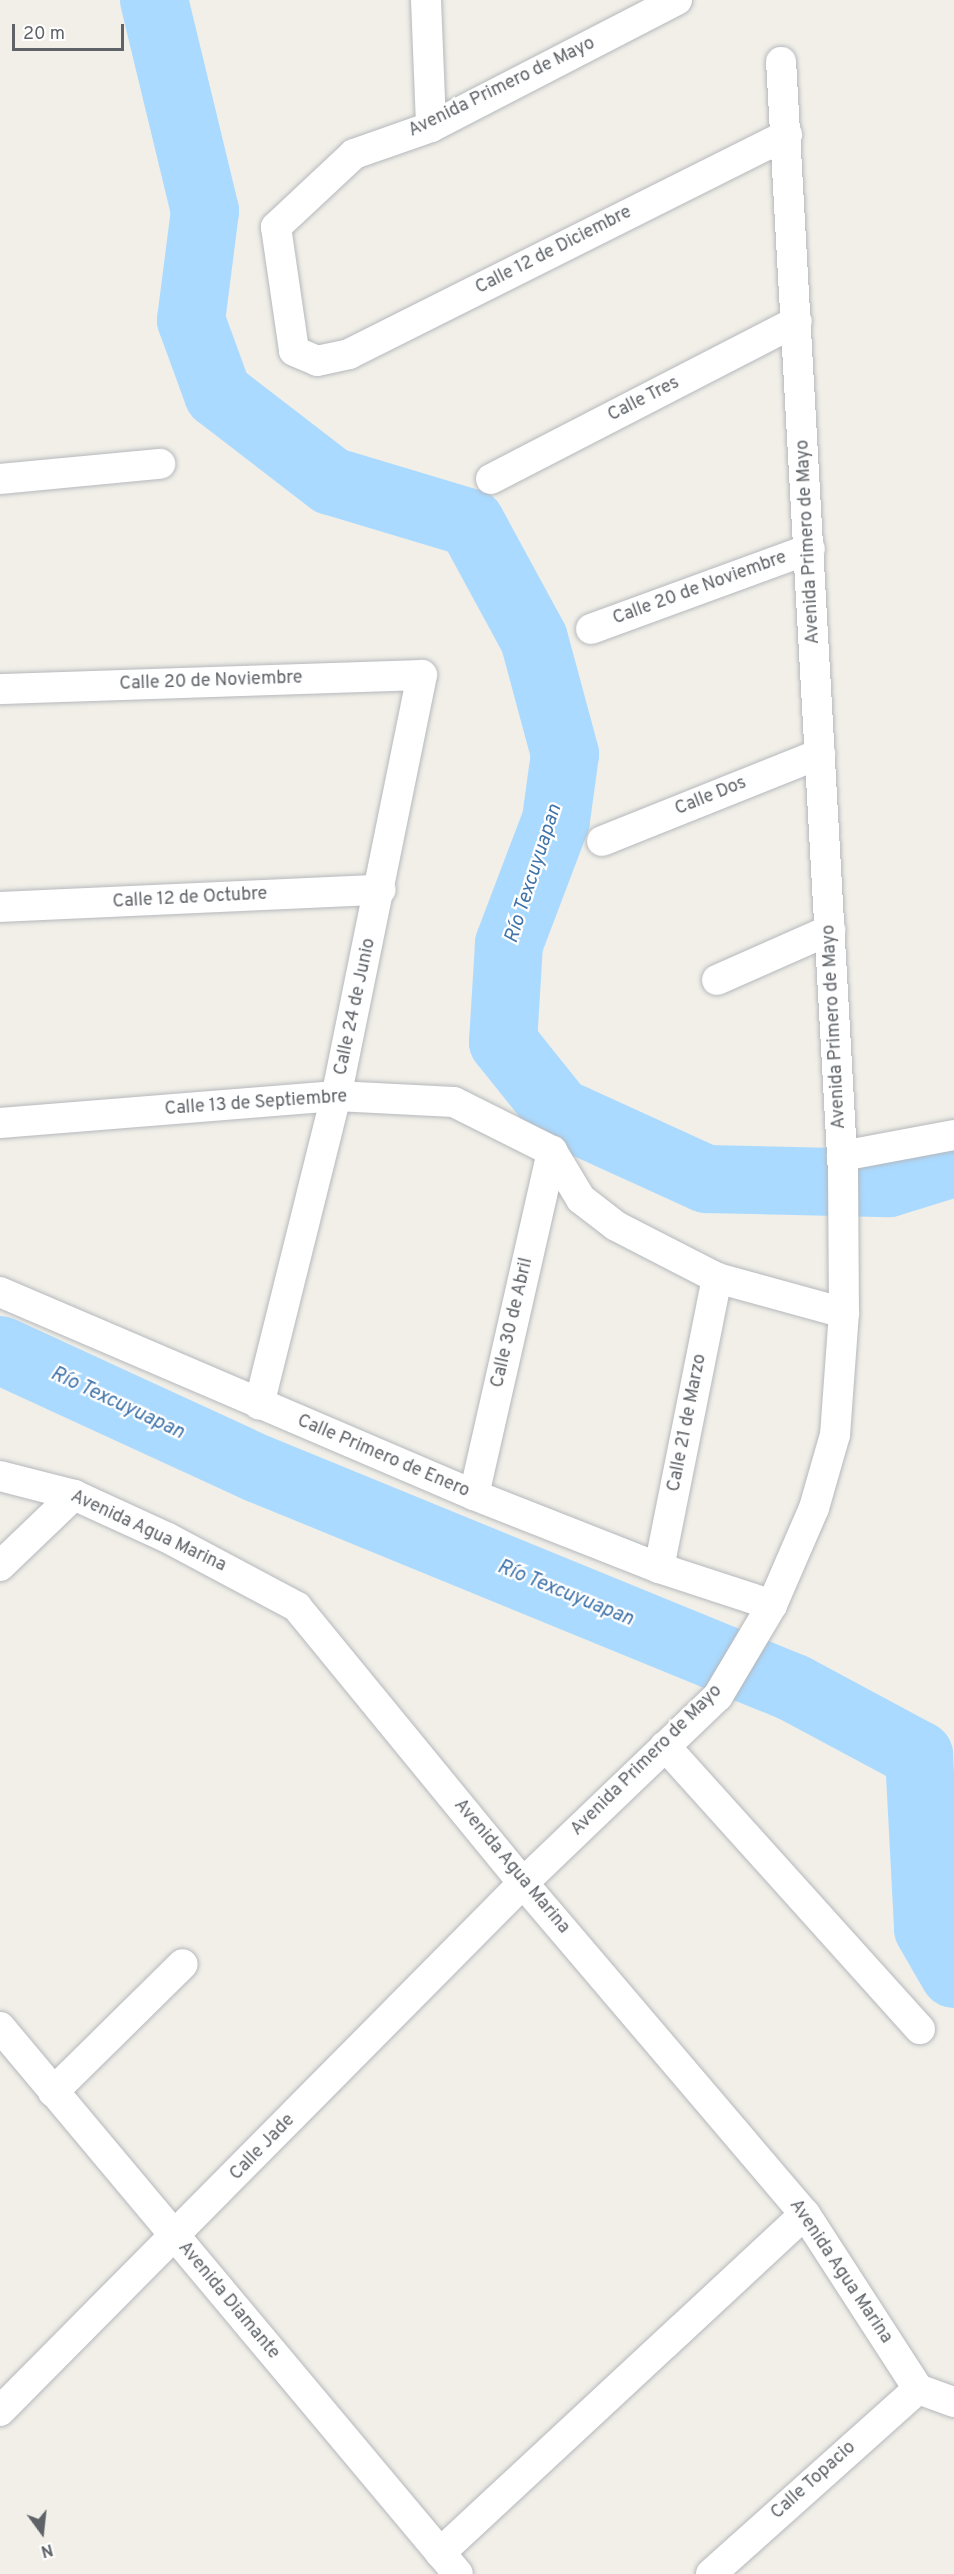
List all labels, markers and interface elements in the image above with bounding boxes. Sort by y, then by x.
scale bar [15,12,128,50]
text: 20 m [23,23,65,46]
street label: Avenida Primero de Mayo [405,33,599,143]
street label: Calle 12 de Diciembre [472,202,636,300]
street label: Calle Tres [604,373,684,427]
street label: Avenida Primero de Mayo [793,439,825,645]
street label: Calle 20 de Noviembre [610,548,790,630]
street label: Calle 20 de Noviembre [119,668,303,696]
street label: Calle Dos [672,773,750,821]
water label: Río Texcuyuapan [500,801,568,947]
street label: Calle 12 de Octubre [112,884,268,914]
street label: Avenida Primero de Mayo [819,924,851,1130]
street label: Calle 24 de Junio [331,936,381,1078]
street label: Calle 13 de Septiembre [164,1087,348,1121]
street label: Calle 30 de Abril [487,1256,539,1390]
street label: Calle 21 de Marzo [664,1352,712,1494]
water label: Río Texcuyuapan [46,1362,188,1446]
street label: Calle Primero de Enero [294,1411,472,1503]
street label: Avenida Agua Marina [67,1486,229,1578]
water label: Río Texcuyuapan [493,1556,637,1632]
street label: Avenida Primero de Mayo [567,1681,727,1841]
street label: Avenida Agua Marina [448,1795,574,1939]
street label: Calle Jade [226,2110,300,2186]
street label: Avenida Agua Marina [784,2196,896,2348]
street label: Avenida Diamante [173,2238,283,2364]
street label: Calle Topacio [767,2437,861,2525]
north arrow [12,2502,72,2562]
text: N [39,2538,55,2561]

